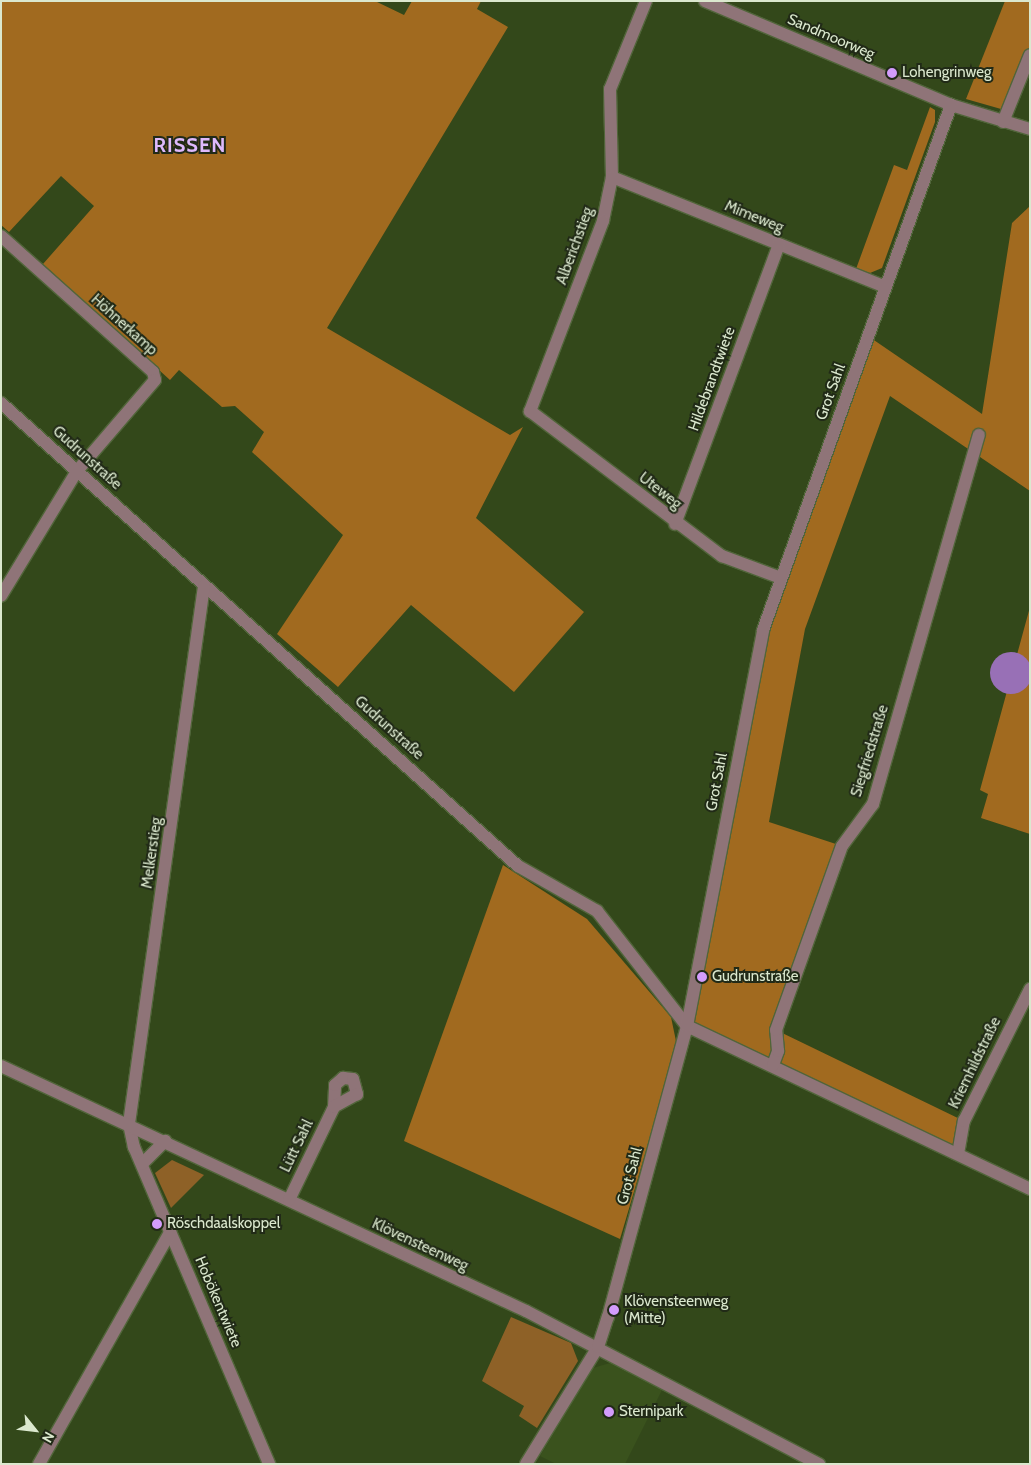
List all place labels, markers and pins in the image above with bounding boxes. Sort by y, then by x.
place label: Lohengrinweg [902,64,991,82]
marker: Lohengrinweg [886,67,898,79]
place label: Gudrunstraße [712,968,799,986]
marker: Gudrunstraße [696,971,708,983]
place label: Röschdaalskoppel [167,1215,280,1233]
marker: Röschdaalskoppel [151,1218,163,1230]
place label: Klövensteenweg (Mitte) [624,1292,728,1327]
marker: Klövensteenweg (Mitte) [608,1304,620,1316]
place label: Sternipark [619,1403,684,1421]
marker: Sternipark [603,1406,615,1418]

